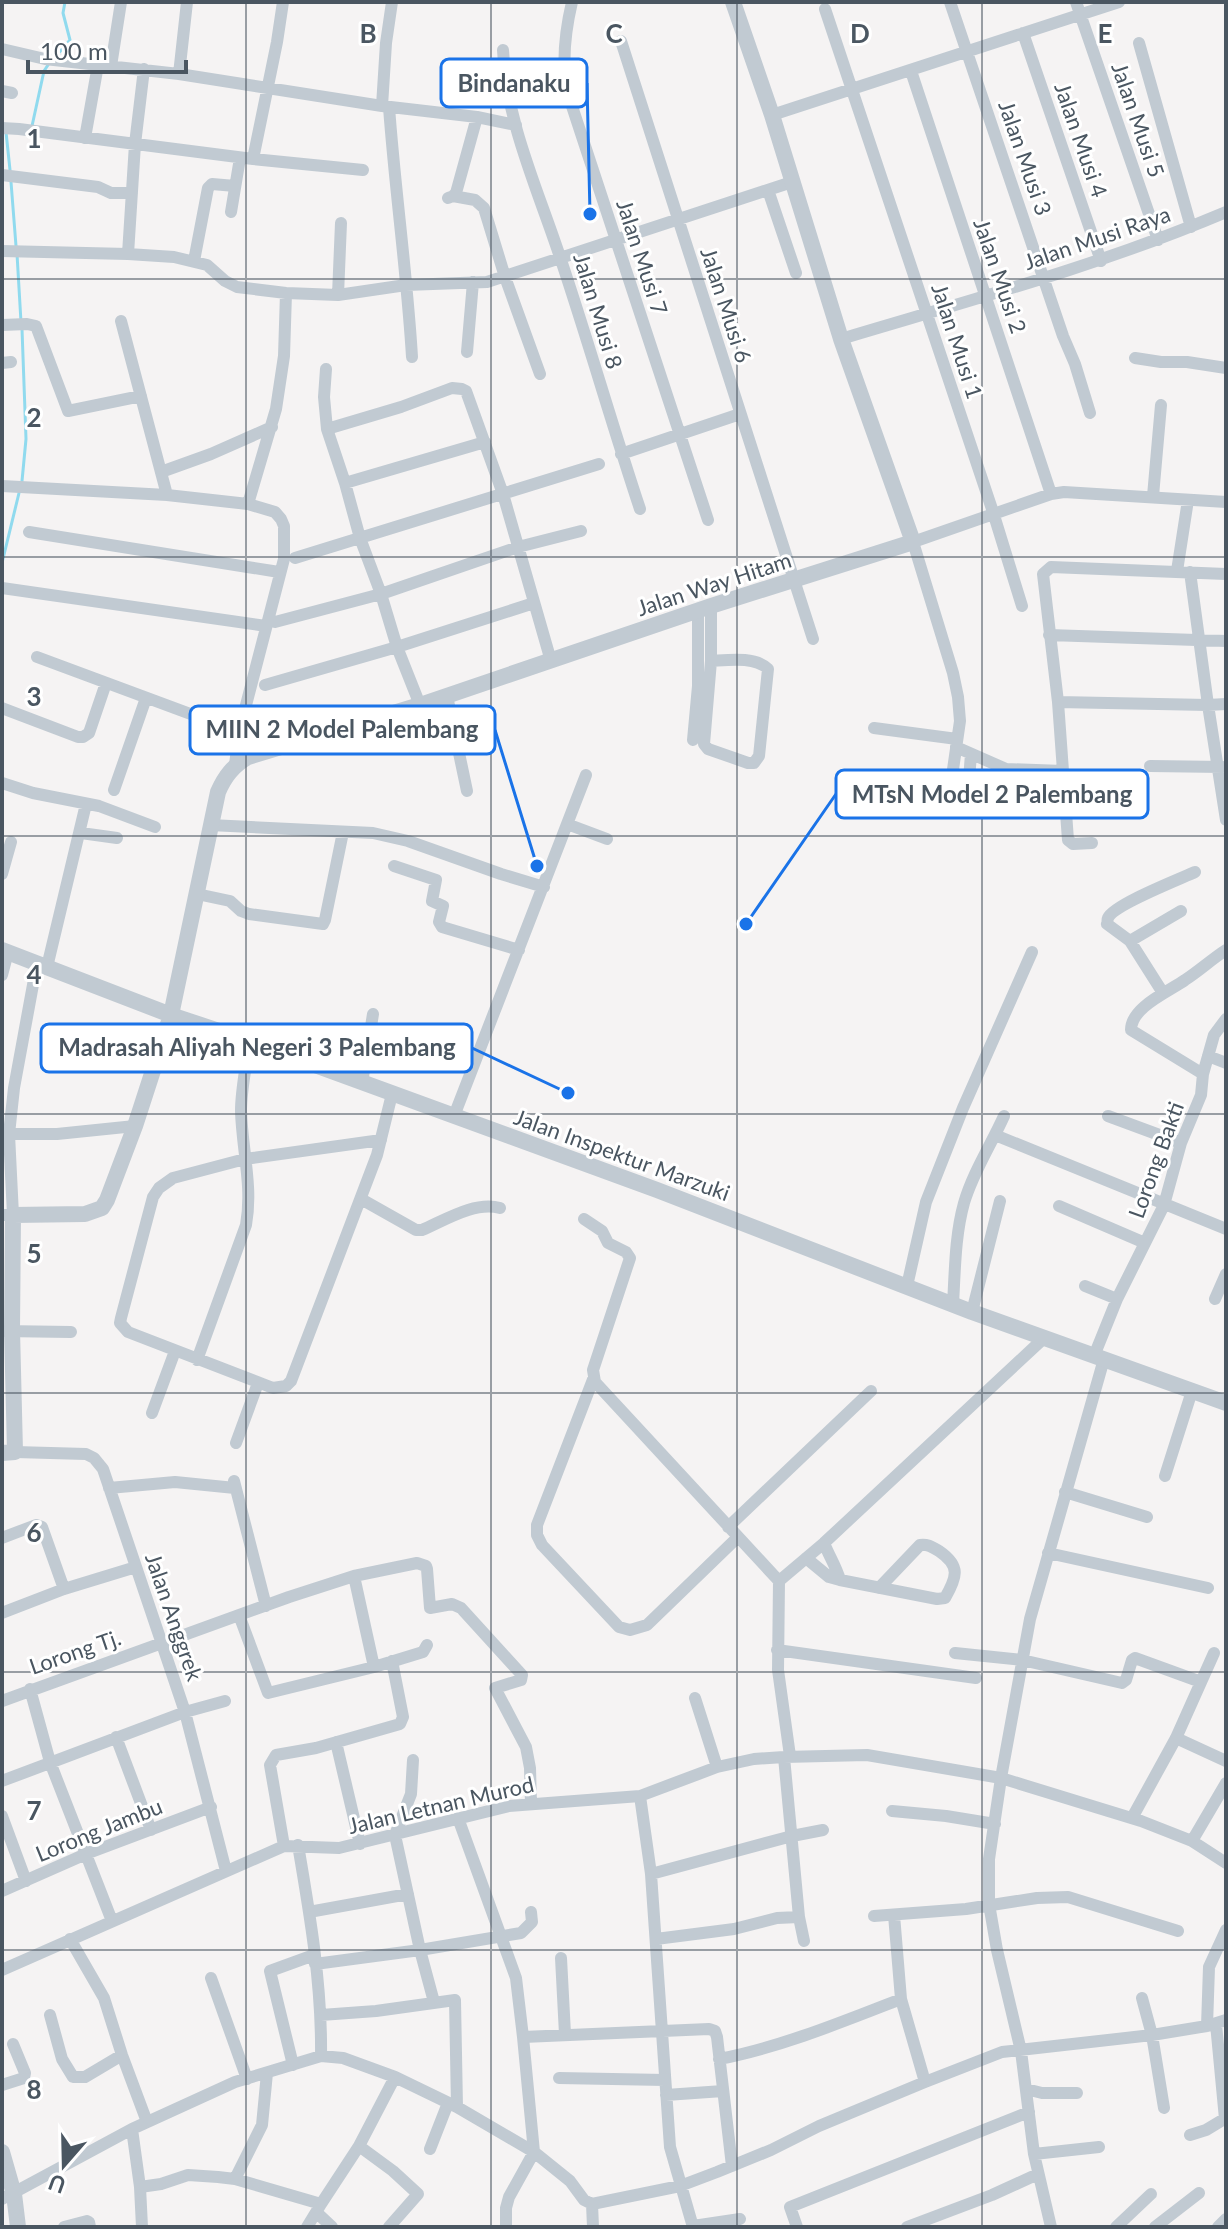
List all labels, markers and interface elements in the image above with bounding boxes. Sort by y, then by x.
text: B [359,17,377,49]
text: C [605,17,623,49]
text: D [850,17,870,49]
text: E [1098,17,1112,49]
scale bar [28,24,186,74]
text: 100 m [40,36,108,65]
callout: Bindanaku [441,59,587,107]
street label: Jalan Musi 5 [1106,59,1171,181]
text: Bindanaku [457,68,571,97]
street label: Jalan Musi 4 [1049,79,1114,201]
street label: Jalan Musi 3 [993,97,1058,219]
text: 1 [26,122,42,154]
street label: Jalan Musi 7 [611,196,674,318]
street label: Jalan Musi Raya [1020,200,1174,275]
street label: Jalan Musi 2 [968,215,1033,337]
street label: Jalan Musi 6 [695,244,758,366]
street label: Jalan Musi 8 [568,250,629,372]
street label: Jalan Musi 1 [926,280,989,402]
text: 2 [26,401,42,433]
street label: Jalan Way Hitam [633,546,795,621]
text: 3 [26,680,42,712]
callout: MIIN 2 Model Palembang [190,706,495,754]
text: MIIN 2 Model Palembang [206,714,479,743]
callout: MTsN Model 2 Palembang [836,770,1148,818]
text: MTsN Model 2 Palembang [852,779,1133,808]
text: 4 [26,958,42,990]
callout: Madrasah Aliyah Negeri 3 Palembang [41,1024,472,1072]
text: Madrasah Aliyah Negeri 3 Palembang [58,1032,456,1061]
street label: Lorong Bakti [1122,1098,1189,1222]
street label: Jalan Inspektur Marzuki [511,1103,734,1206]
text: 5 [26,1237,42,1269]
text: 6 [26,1516,42,1548]
street label: Jalan Anggrek [140,1549,209,1685]
street label: Lorong Tj. [25,1623,124,1680]
street label: Jalan Letnan Murod [345,1770,536,1839]
street label: Lorong Jambu [32,1792,166,1867]
text: 7 [26,1794,42,1826]
text: 8 [26,2073,42,2105]
north arrow [24,2125,104,2205]
text: U [45,2169,69,2200]

